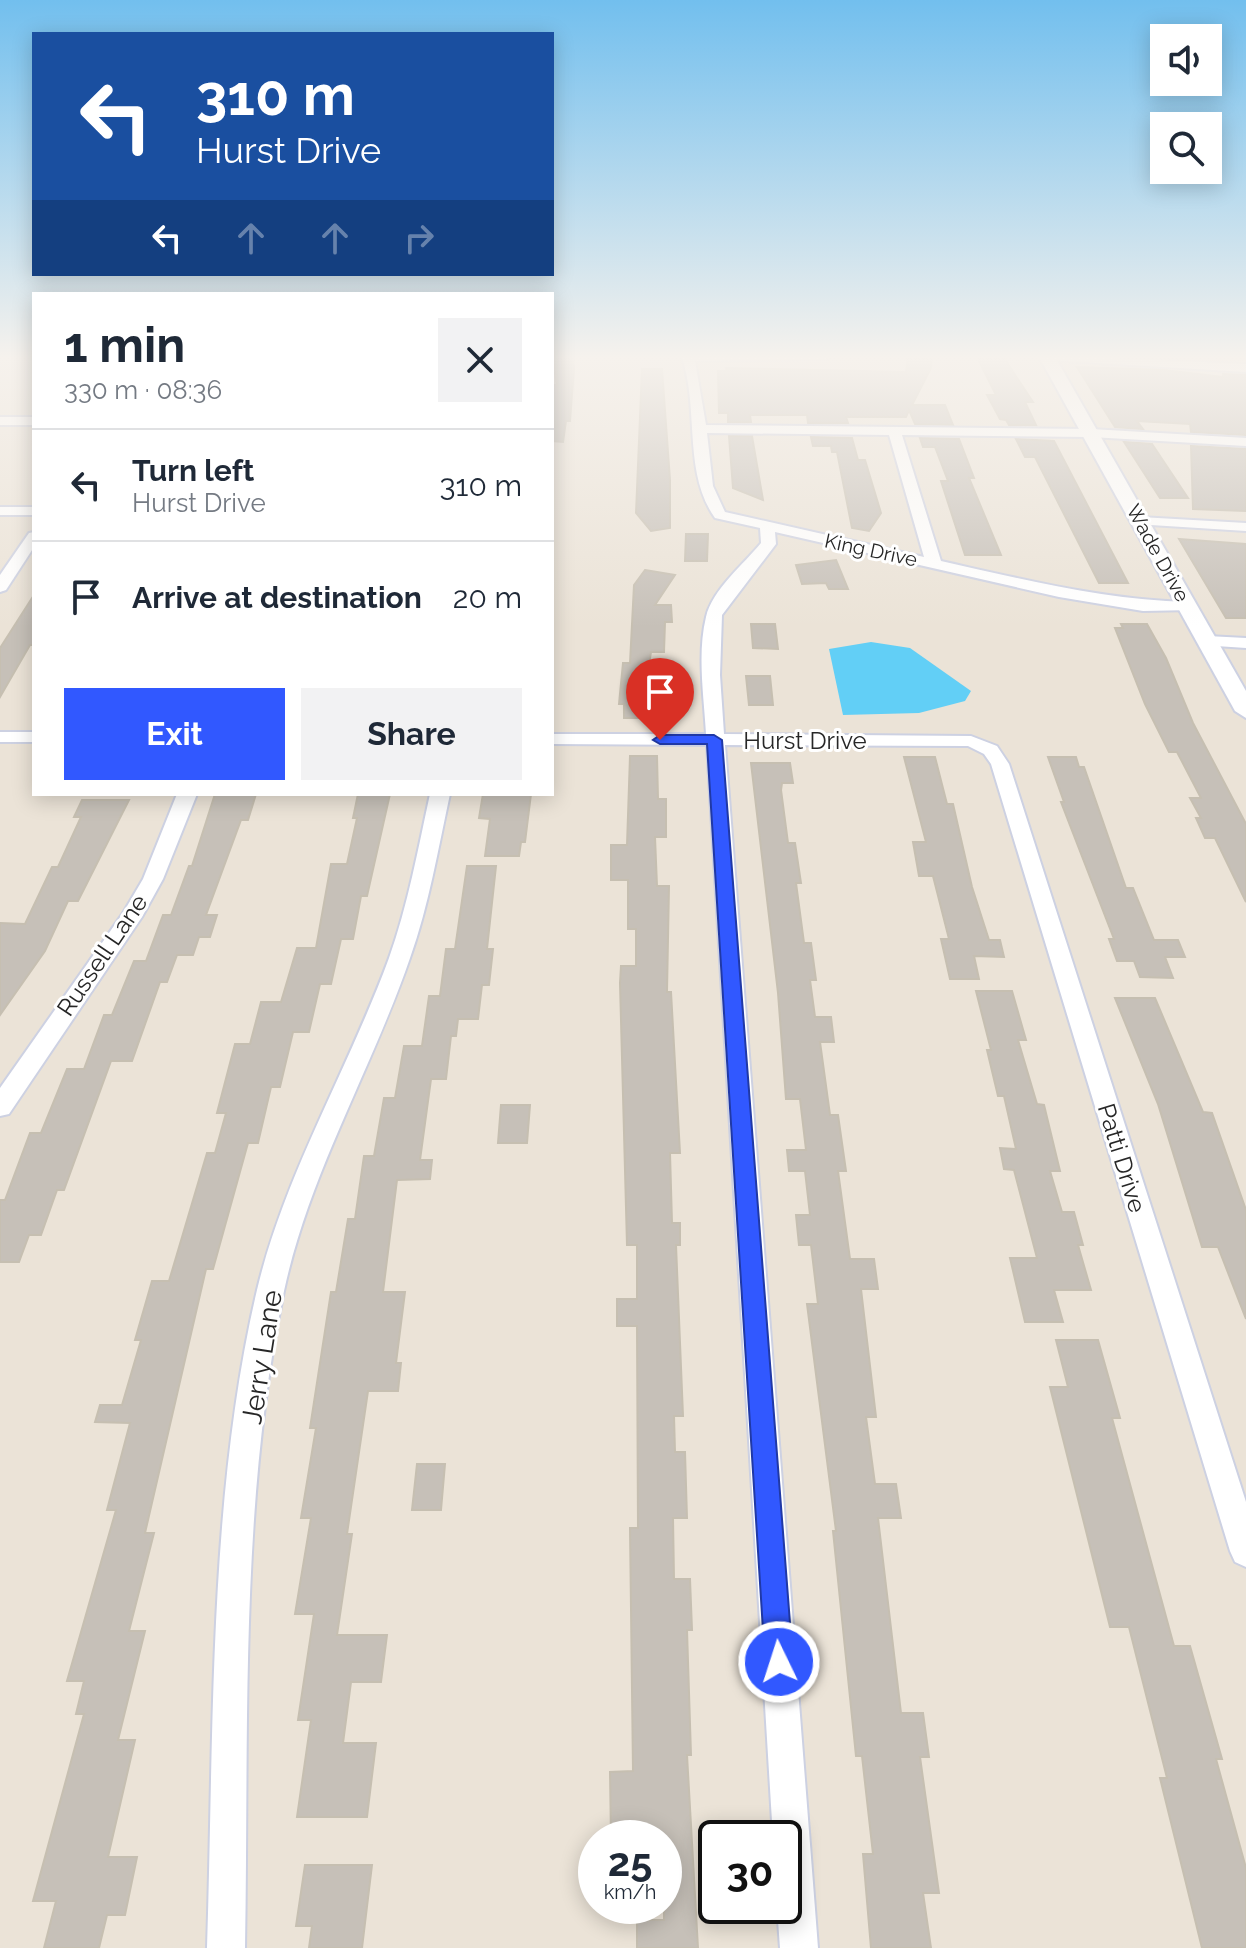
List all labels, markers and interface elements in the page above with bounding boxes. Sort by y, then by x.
map controls [1150,24,1222,184]
button: sound [1150,24,1222,96]
text: 310 m [196,62,355,128]
icon: left [64,64,168,168]
button: search [1150,112,1222,184]
text: Hurst Drive [196,129,381,171]
icon: left [145,216,189,260]
icon: ahead [229,216,273,260]
icon: ahead [313,216,357,260]
icon: right [397,216,441,260]
text: 1 min [64,317,185,373]
button: close [438,318,522,402]
text: 330 m · 08:36 [64,375,222,405]
text: Turn left [132,453,254,488]
icon: left [64,463,108,507]
text: 310 m [440,468,522,503]
text: Hurst Drive [132,488,266,518]
street label: Wade Drive [1121,500,1195,606]
street label: King Drive [823,528,920,572]
icon: arrive [64,575,108,619]
text: Arrive at destination [132,580,422,615]
text: 20 m [453,580,522,615]
pin [626,658,694,740]
icon: arrive [638,670,682,714]
button: Exit [64,688,285,780]
button: Share [301,688,522,780]
street label: Hurst Drive [743,726,867,755]
street label: Russell Lane [51,889,153,1021]
street label: Patti Drive [1092,1100,1152,1216]
street label: Jerry Lane [235,1288,289,1426]
position arrow [737,1620,821,1704]
speed limit sign: 30 [698,1820,802,1924]
text: 25 [608,1838,652,1885]
text: km/h [604,1880,656,1904]

